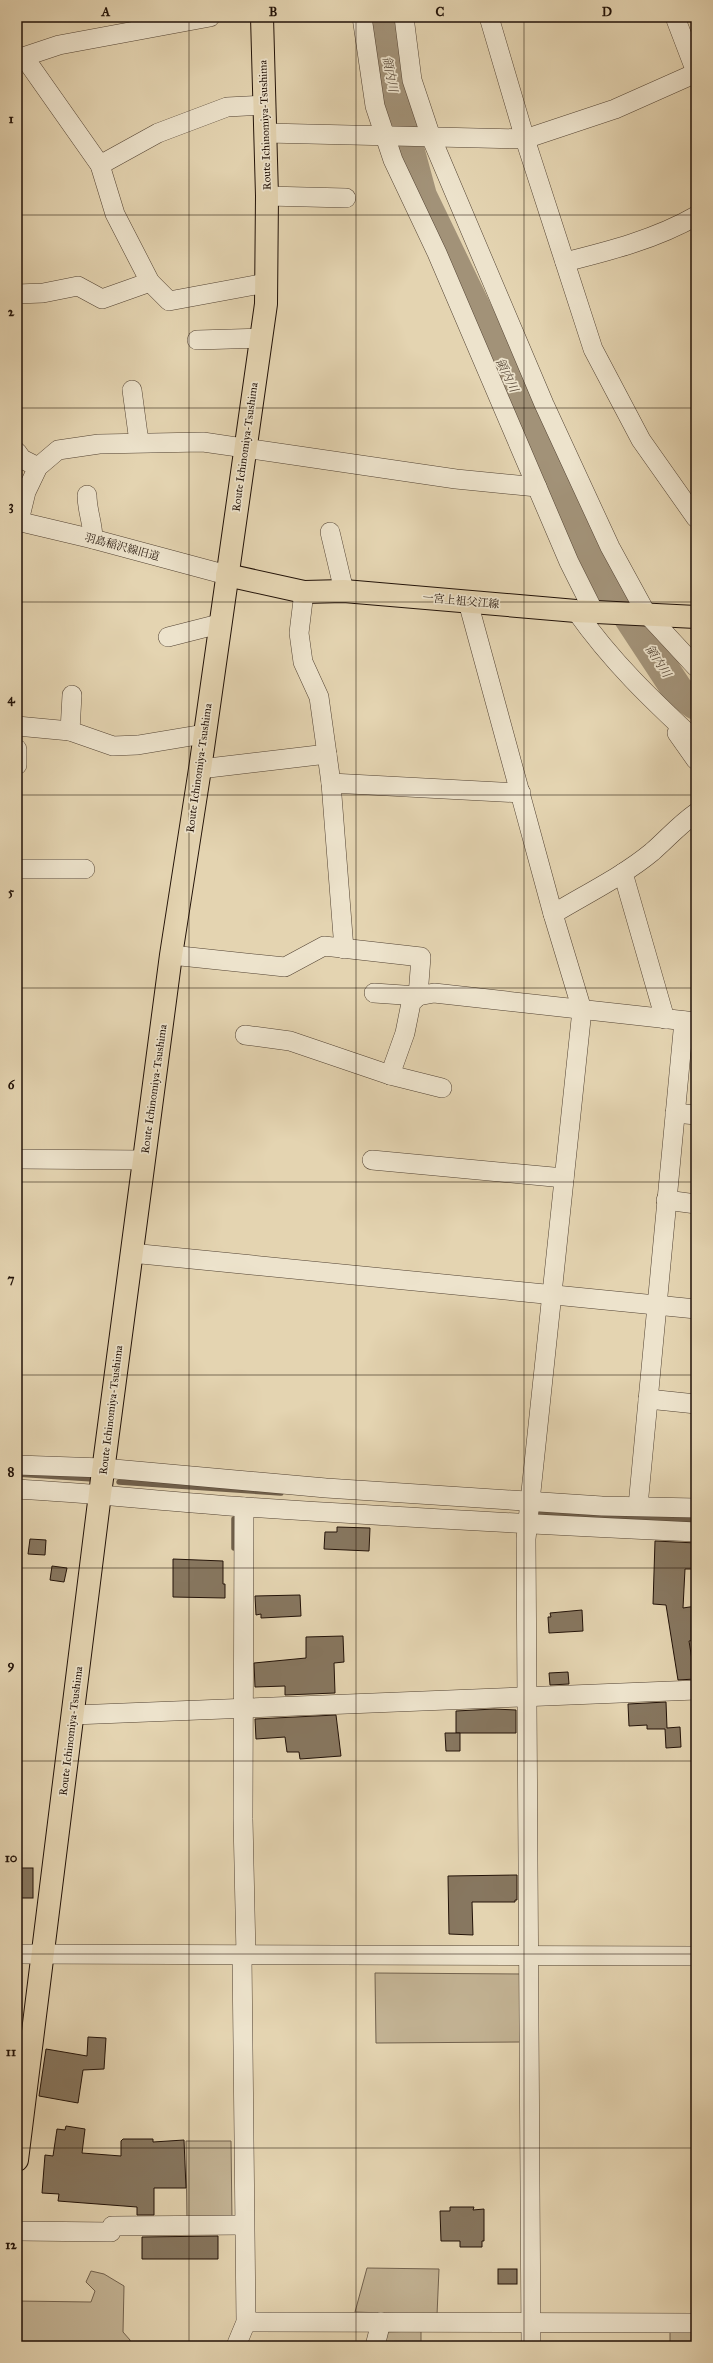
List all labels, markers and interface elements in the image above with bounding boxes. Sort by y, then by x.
text: A [101,4,111,20]
text: B [269,4,278,20]
text: C [436,4,445,20]
text: D [602,4,612,20]
water label: 領内川 [380,55,401,95]
street label: Route Ichinomiya-Tsushima [256,59,274,190]
text: 1 [8,111,14,127]
text: 2 [8,304,15,320]
water label: 領内川 [493,356,522,396]
street label: Route Ichinomiya-Tsushima [229,381,261,512]
text: 3 [8,498,14,514]
street label: 羽島稲沢線旧道 [83,531,161,563]
street label: 一宮上祖父江線 [422,591,500,611]
water label: 領内川 [642,642,675,682]
text: 4 [7,691,15,707]
street label: Route Ichinomiya-Tsushima [183,702,215,833]
text: 5 [8,884,15,900]
street label: Route Ichinomiya-Tsushima [138,1023,170,1154]
text: 6 [8,1077,16,1093]
text: 7 [8,1271,15,1287]
street label: Route Ichinomiya-Tsushima [97,1344,125,1475]
text: 8 [8,1464,15,1480]
text: 9 [8,1657,15,1673]
street label: Route Ichinomiya-Tsushima [57,1665,85,1796]
text: 10 [5,1850,18,1866]
text: 11 [6,2044,16,2060]
text: 12 [5,2237,17,2253]

